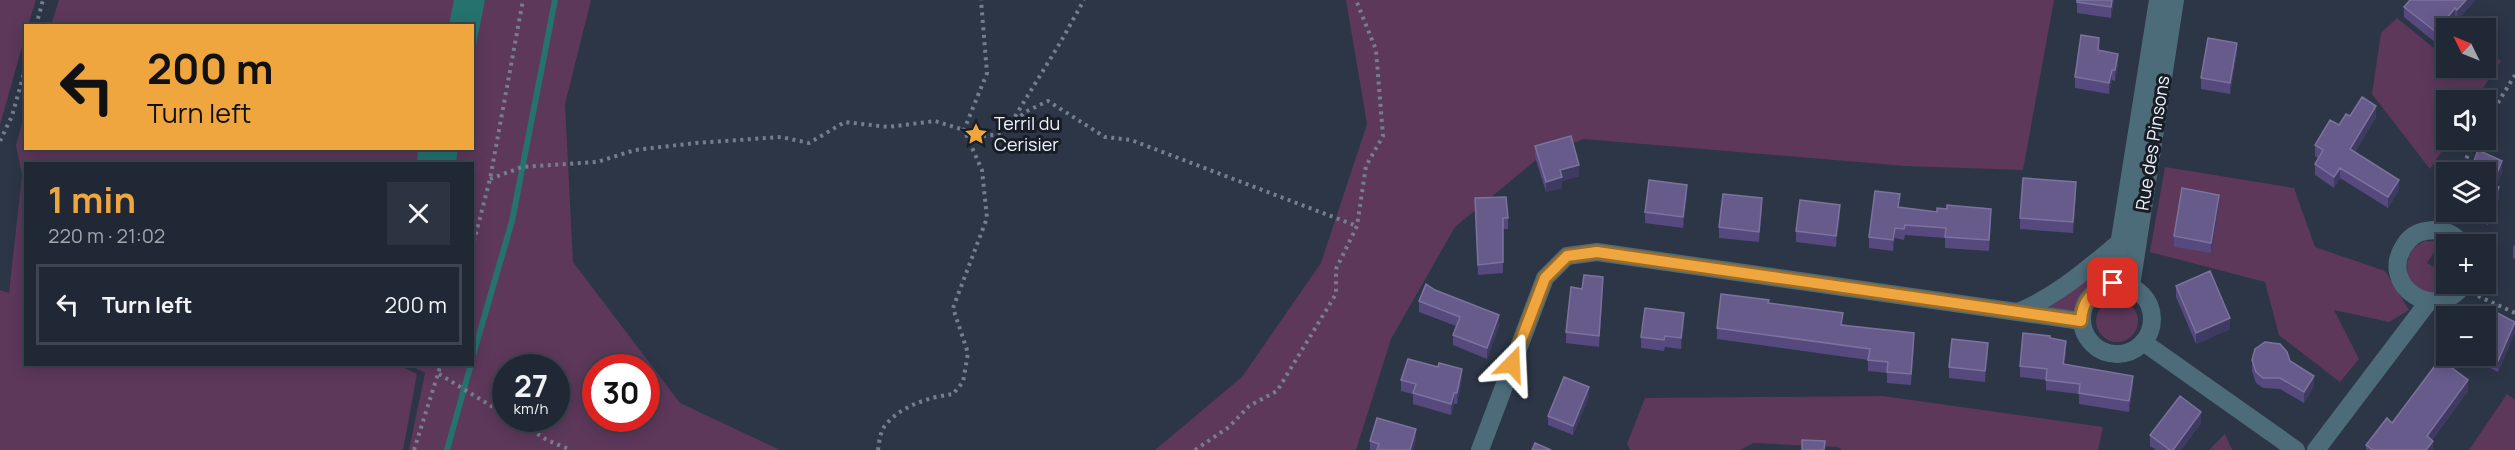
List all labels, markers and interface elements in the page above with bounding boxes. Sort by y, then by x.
north arrow [2436,18,2496,78]
map controls [2436,18,2496,366]
text: 200 m [147,39,273,97]
icon: left [48,48,126,126]
street label: Rue des Pinsons [2129,74,2175,212]
button: sound [2436,90,2496,150]
text: Turn left [147,94,251,131]
place label: Terril du Cerisier [994,111,1060,156]
place icon: Terril du Cerisier [963,121,989,147]
button: layers [2436,162,2496,222]
text: 1 min [48,175,136,224]
button: close [387,182,450,245]
text: 220 m · 21:02 [48,222,165,249]
button: + [2436,234,2496,294]
pin [2087,257,2138,308]
icon: arrive [2096,266,2129,299]
icon: left [51,288,84,321]
text: Turn left [102,290,192,320]
text: 200 m [385,290,447,320]
button: − [2436,306,2496,366]
position arrow [1480,332,1544,396]
speed limit sign: 30 [582,354,660,432]
text: 27 [514,365,548,406]
text: km/h [514,398,548,419]

